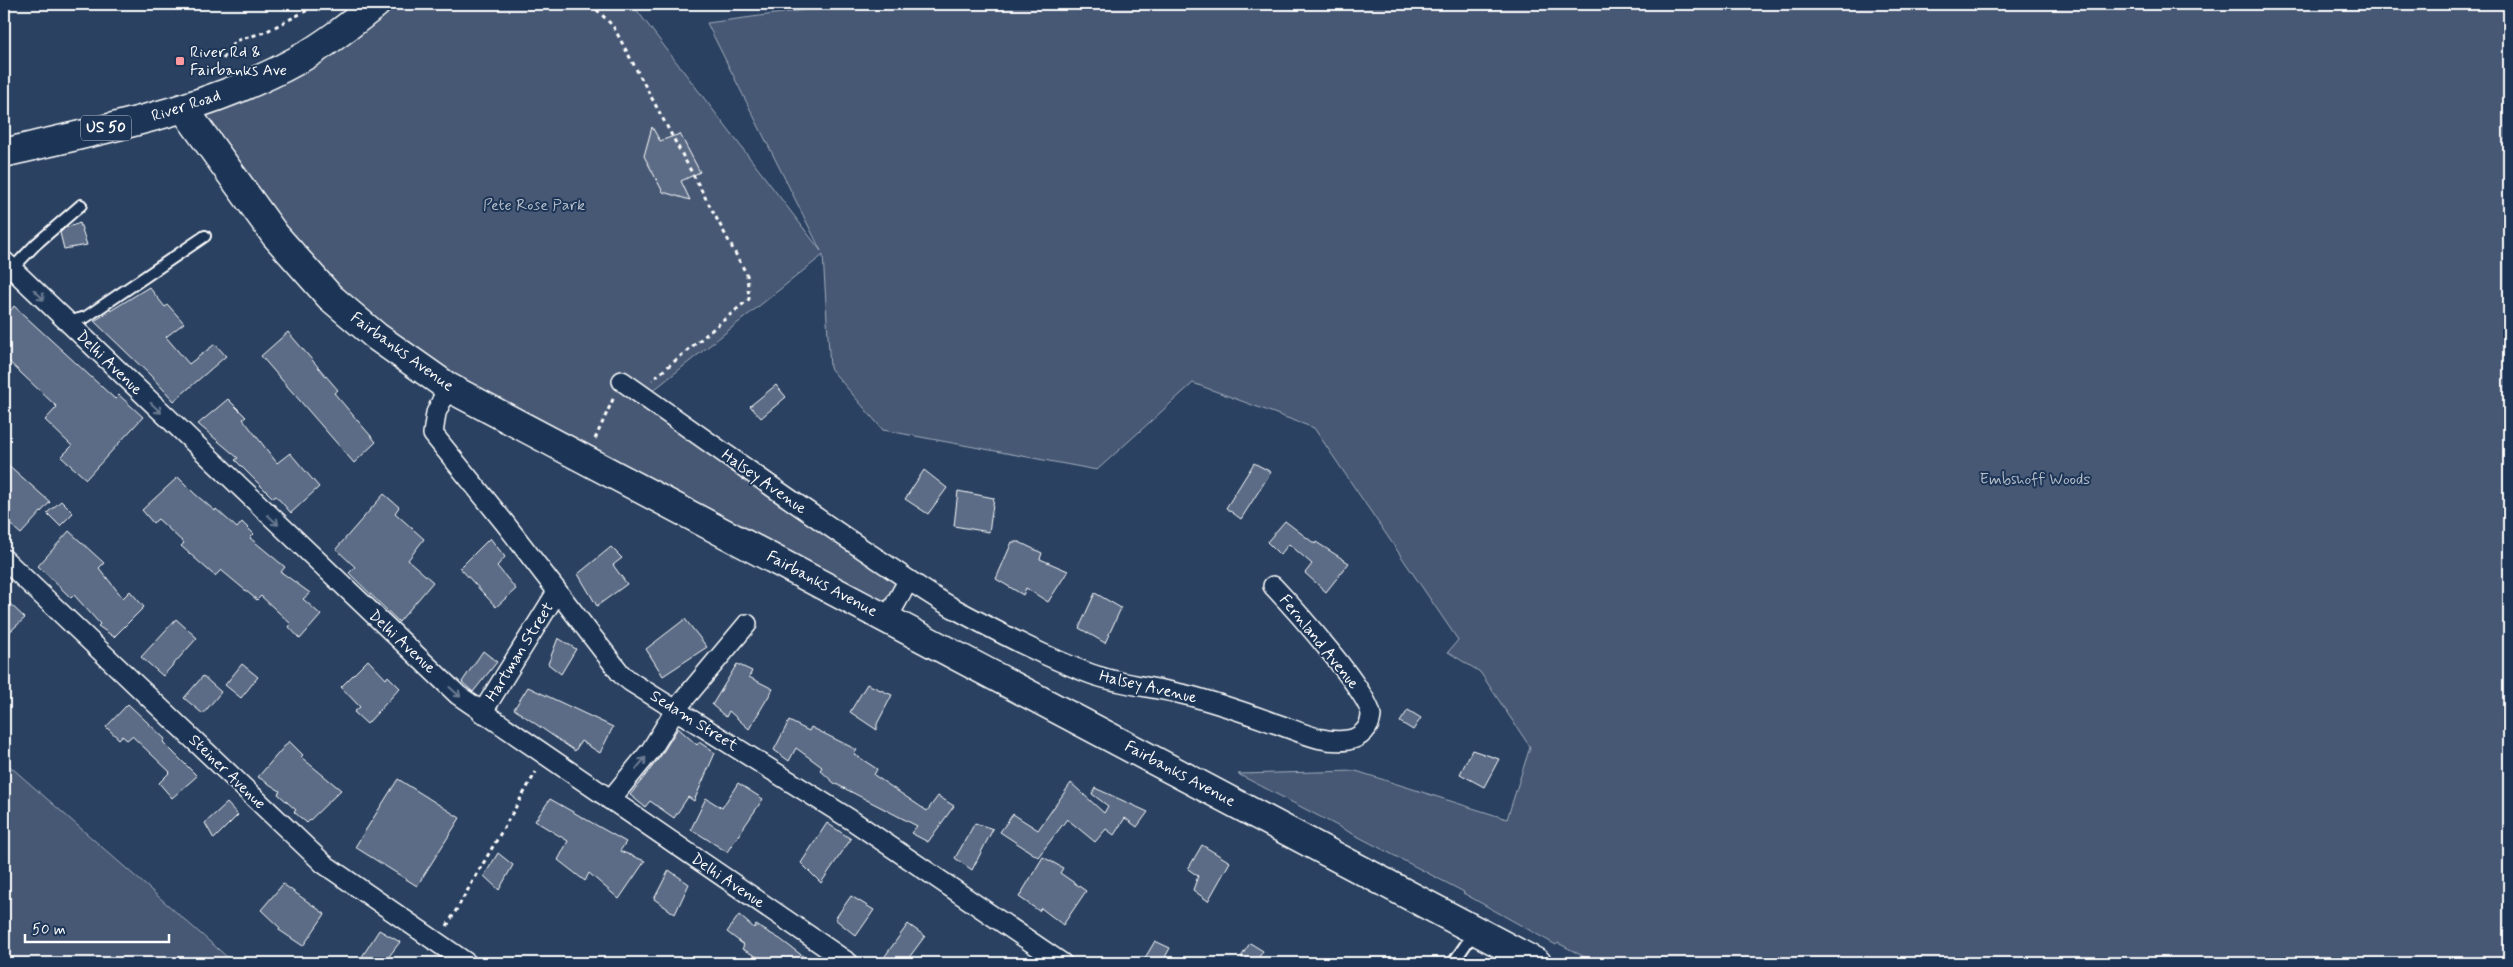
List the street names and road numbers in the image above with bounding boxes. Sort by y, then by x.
street label: River Road [149,85,223,127]
road number: US 50 [81,116,131,140]
street label: Fairbanks Avenue [346,307,458,397]
street label: Delhi Avenue [71,326,147,400]
street label: Halsey Avenue [717,445,811,519]
street label: Fairbanks Avenue [763,546,881,622]
street label: Fernland Avenue [1274,590,1364,694]
street label: Hartman Street [481,598,559,706]
street label: Delhi Avenue [364,605,440,679]
street label: Halsey Avenue [1097,666,1199,709]
street label: Sedam Street [646,686,742,757]
street label: Steiner Avenue [184,730,270,814]
street label: Fairbanks Avenue [1121,736,1239,812]
street label: Delhi Avenue [687,849,769,914]

